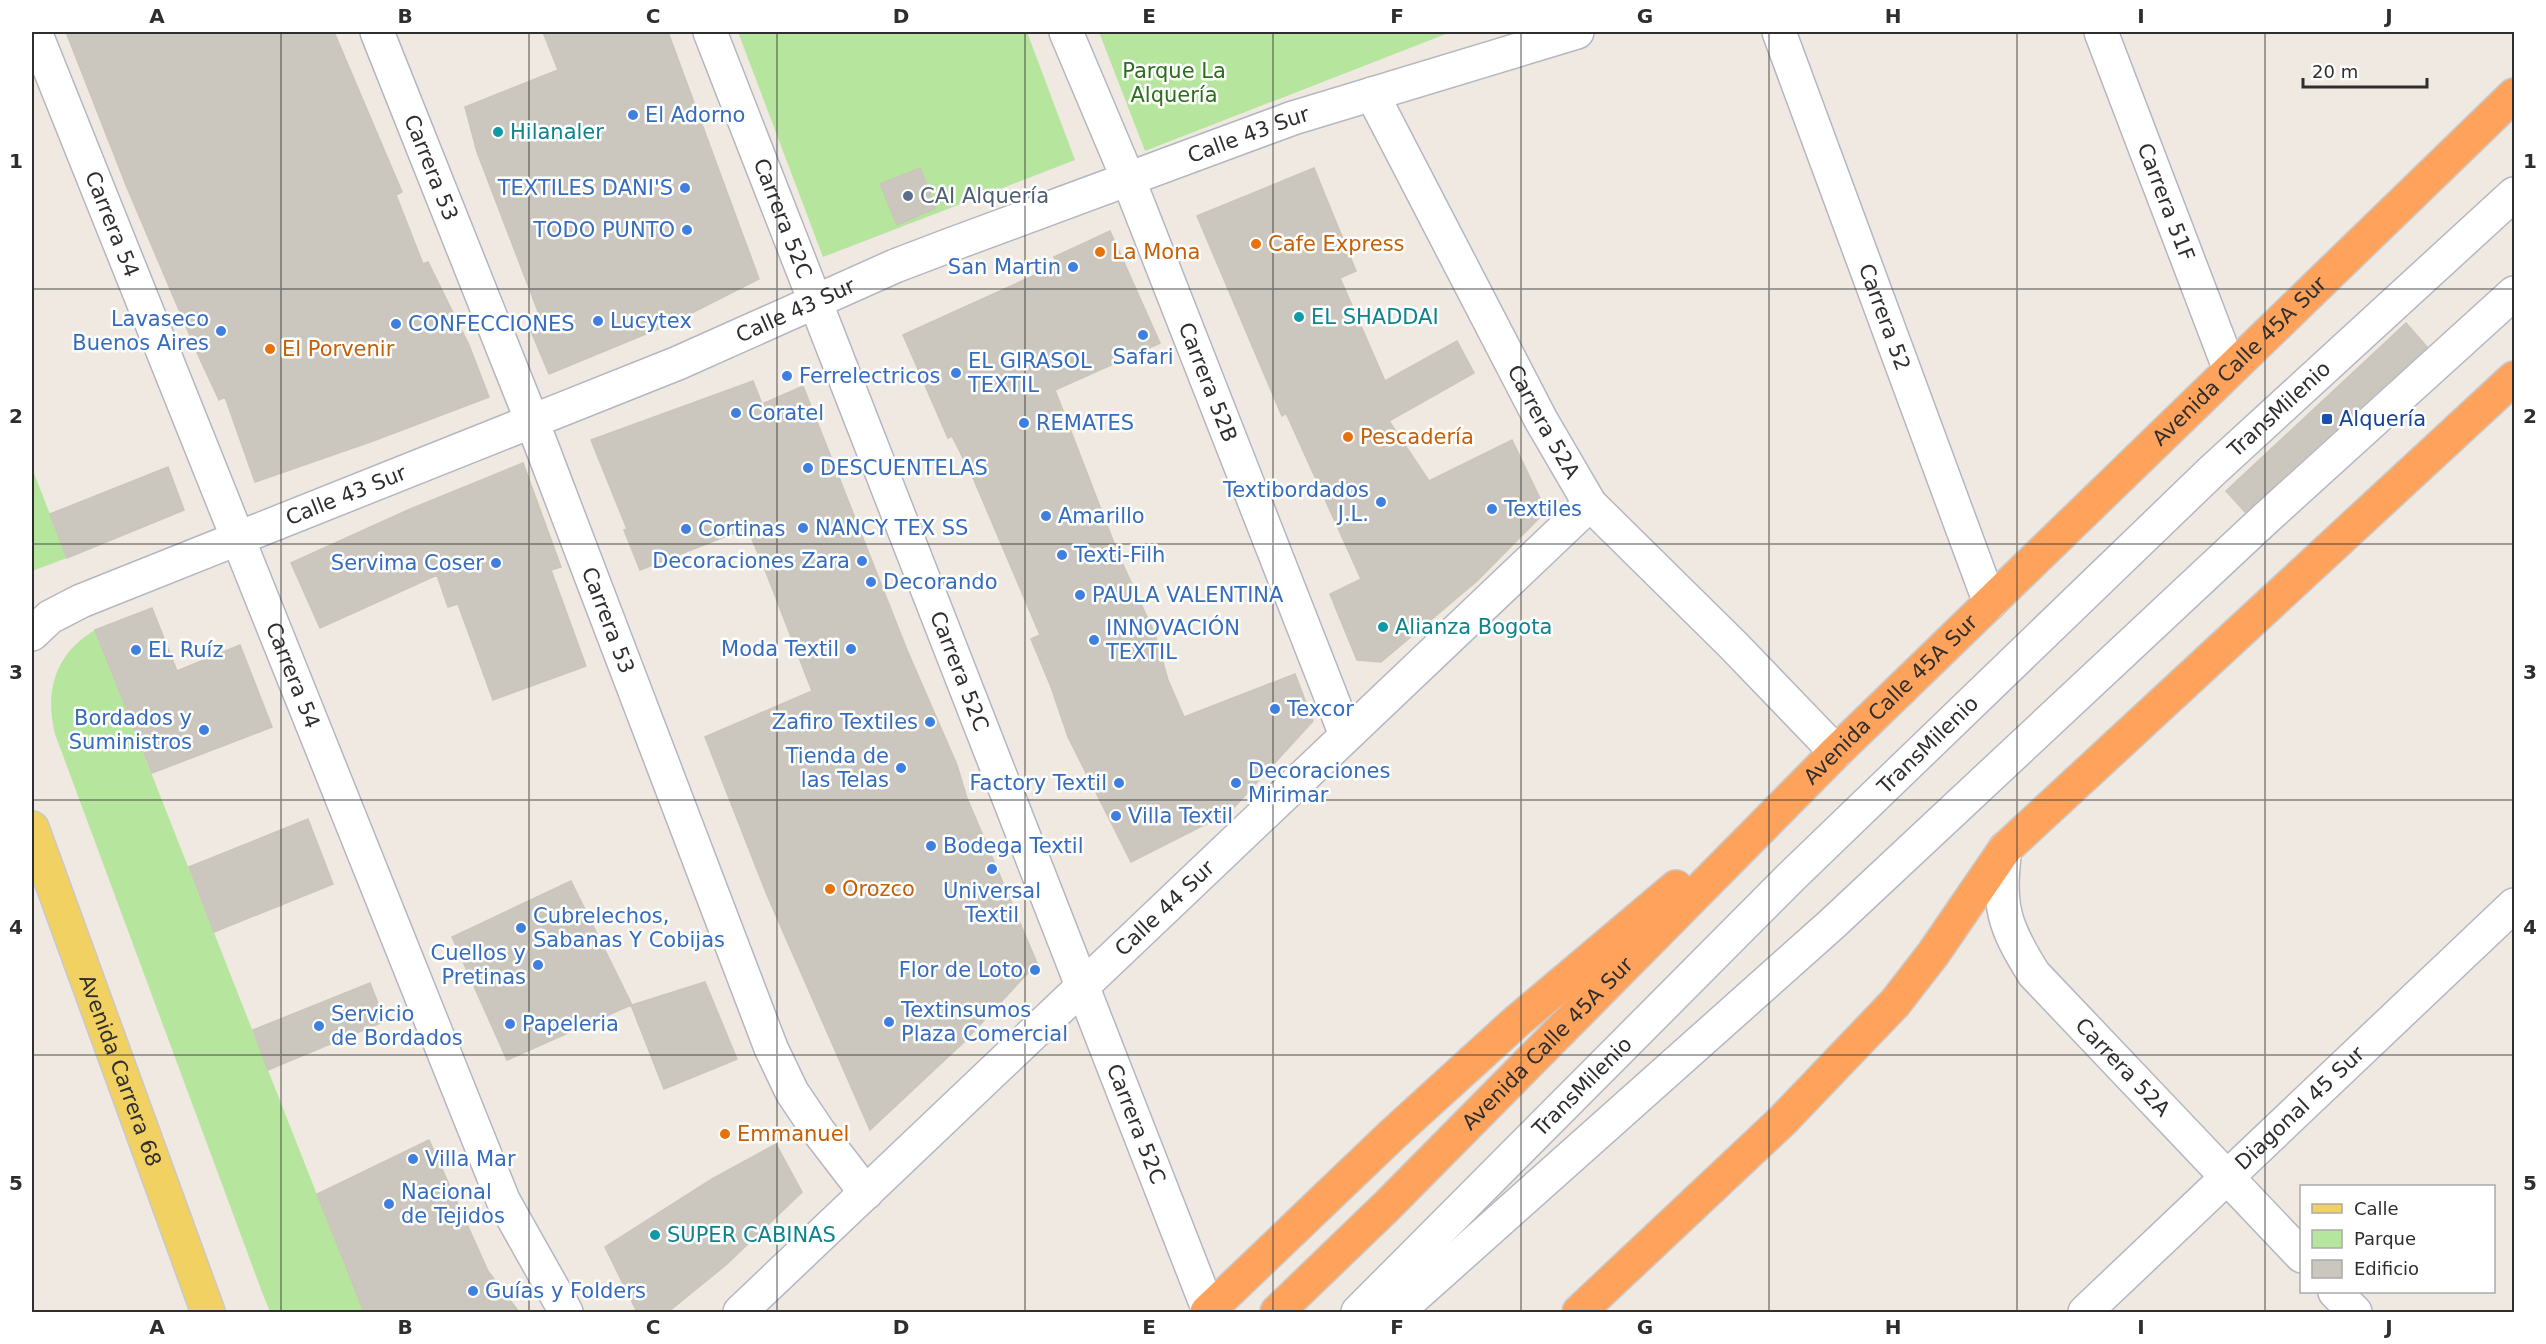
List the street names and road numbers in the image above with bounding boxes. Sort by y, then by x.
street label: Calle 43 Sur [1184,102,1312,168]
street label: Carrera 53 [399,111,463,224]
street label: Carrera 51F [2133,140,2199,264]
street label: Carrera 52C [749,155,817,282]
street label: Carrera 54 [80,168,144,281]
street label: Carrera 52 [1854,261,1915,374]
street label: Avenida Calle 45A Sur [2148,271,2331,451]
street label: Calle 43 Sur [732,273,859,347]
street label: Carrera 52B [1174,319,1242,446]
street label: TransMilenio [2222,356,2335,463]
street label: Carrera 52A [1503,361,1585,484]
street label: Calle 43 Sur [282,460,410,530]
street label: Carrera 53 [577,564,639,677]
street label: Carrera 52C [925,608,994,734]
street label: Avenida Calle 45A Sur [1799,610,1982,789]
street label: Carrera 54 [261,619,325,732]
street label: TransMilenio [1872,691,1983,799]
street label: Calle 44 Sur [1110,855,1219,961]
street label: Avenida Calle 45A Sur [1457,952,1638,1135]
street label: Avenida Carrera 68 [74,971,166,1170]
street label: Carrera 52A [2070,1013,2175,1122]
street label: TransMilenio [1527,1032,1637,1142]
street label: Diagonal 45 Sur [2230,1041,2369,1175]
street label: Carrera 52C [1102,1061,1170,1187]

